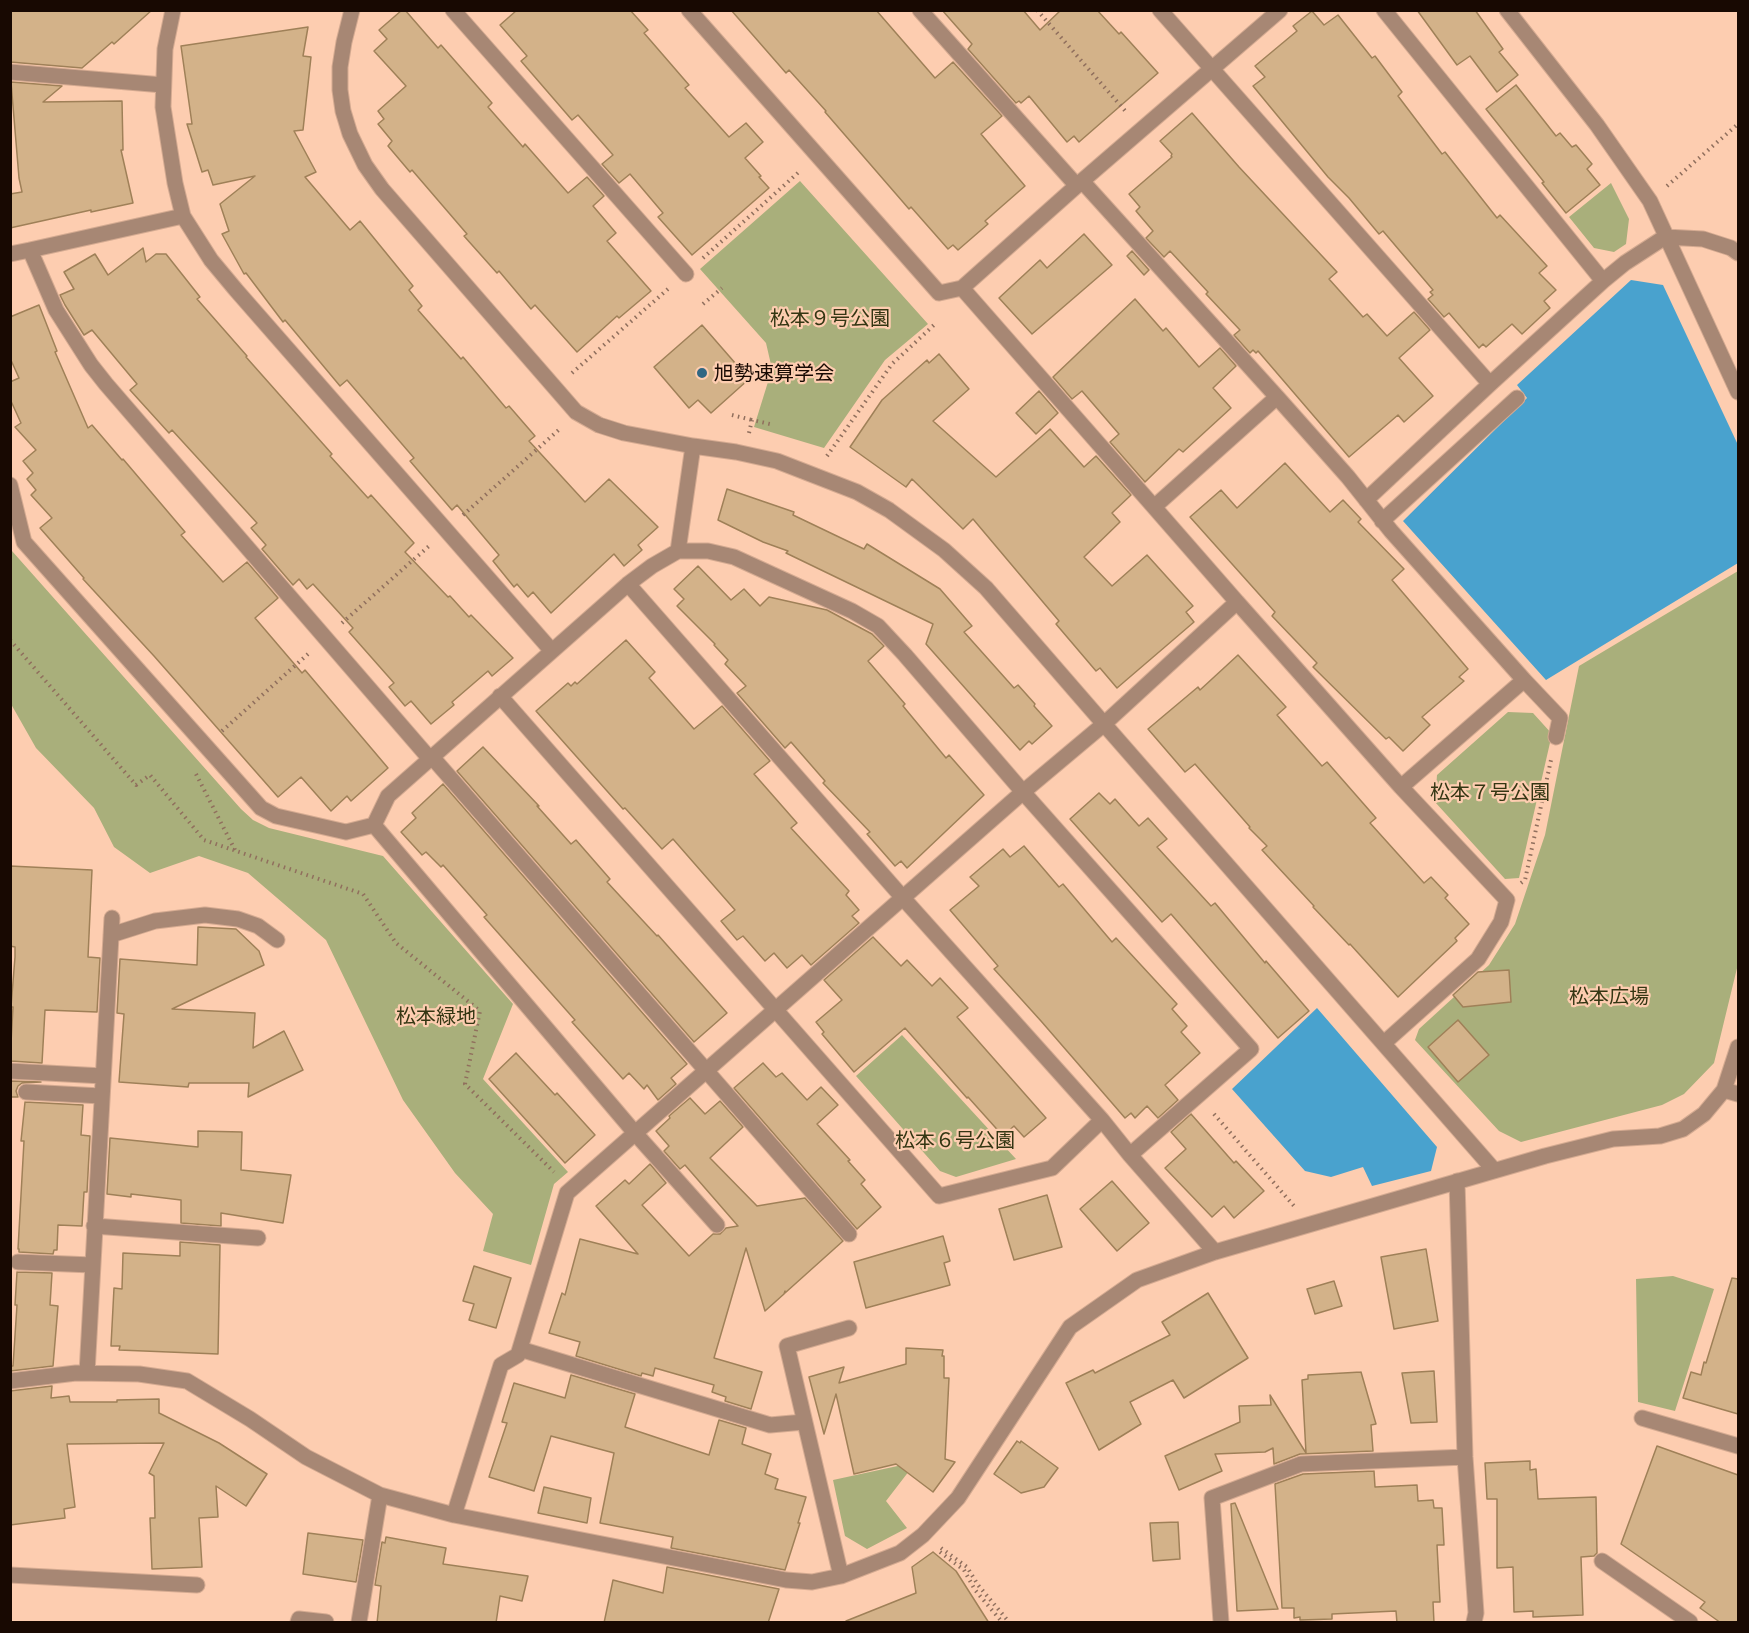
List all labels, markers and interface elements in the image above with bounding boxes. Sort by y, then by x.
park label: 松本９号公園 [770,306,890,330]
place label: 旭勢速算学会 [714,361,834,385]
marker: 旭勢速算学会 [695,366,709,380]
park label: 松本７号公園 [1430,780,1550,804]
park label: 松本広場 [1569,984,1649,1008]
park label: 松本緑地 [396,1004,476,1028]
park label: 松本６号公園 [895,1128,1015,1152]

